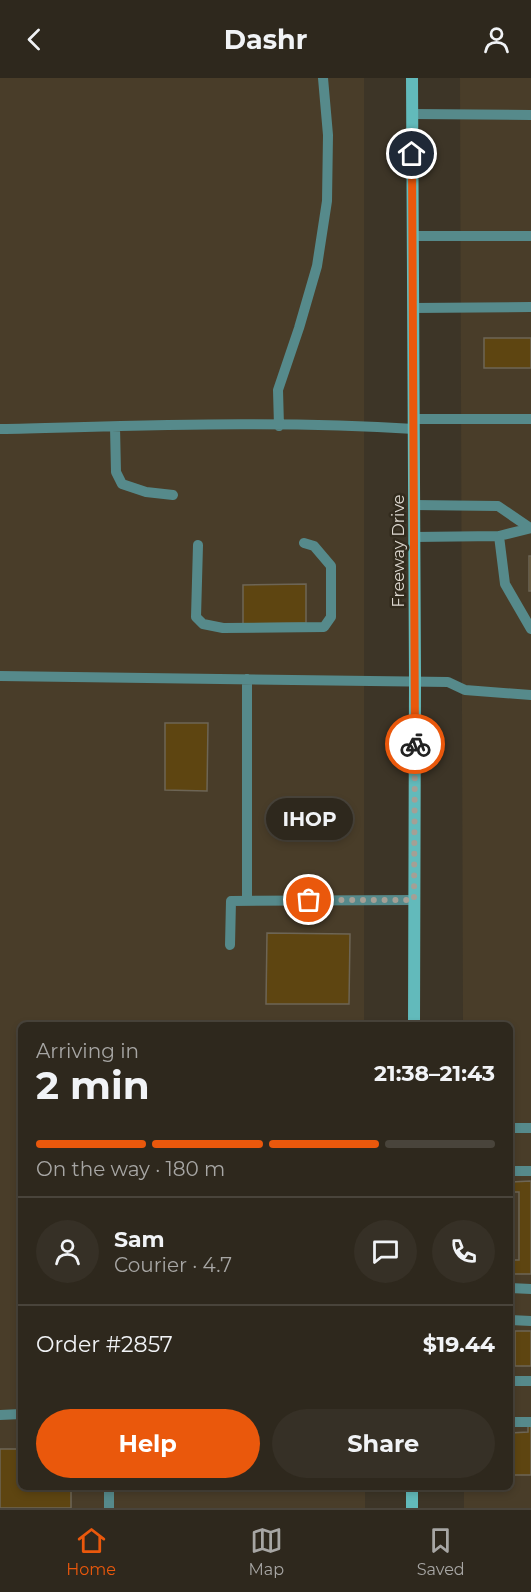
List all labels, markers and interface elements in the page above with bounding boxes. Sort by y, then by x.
icon: back [18,23,51,56]
text: Dashr [224,23,307,56]
icon: person [480,23,513,56]
pin [386,128,437,179]
icon: home [395,137,428,170]
street label: Freeway Drive [389,494,408,608]
courier [385,714,445,774]
icon: bike [399,728,432,761]
callout: IHOP [266,798,352,840]
text: IHOP [282,807,337,831]
pin [283,874,334,925]
icon: bag [292,883,325,916]
text: Arriving in [36,1039,139,1063]
text: 21:38–21:43 [374,1060,495,1087]
text: 2 min [36,1061,150,1109]
text: On the way · 180 m [36,1157,225,1181]
button: person [36,1220,99,1283]
button: chat [354,1220,417,1283]
button: phone [432,1220,495,1283]
text: Sam [114,1226,165,1253]
text: Courier · 4.7 [114,1253,232,1277]
text: Order #2857 [36,1331,173,1358]
text: $19.44 [423,1331,495,1358]
button: Help [36,1409,260,1478]
button: Share [272,1409,495,1478]
tab: Home [66,1524,116,1579]
tab: Map [249,1524,284,1579]
tab: Saved [417,1524,465,1579]

